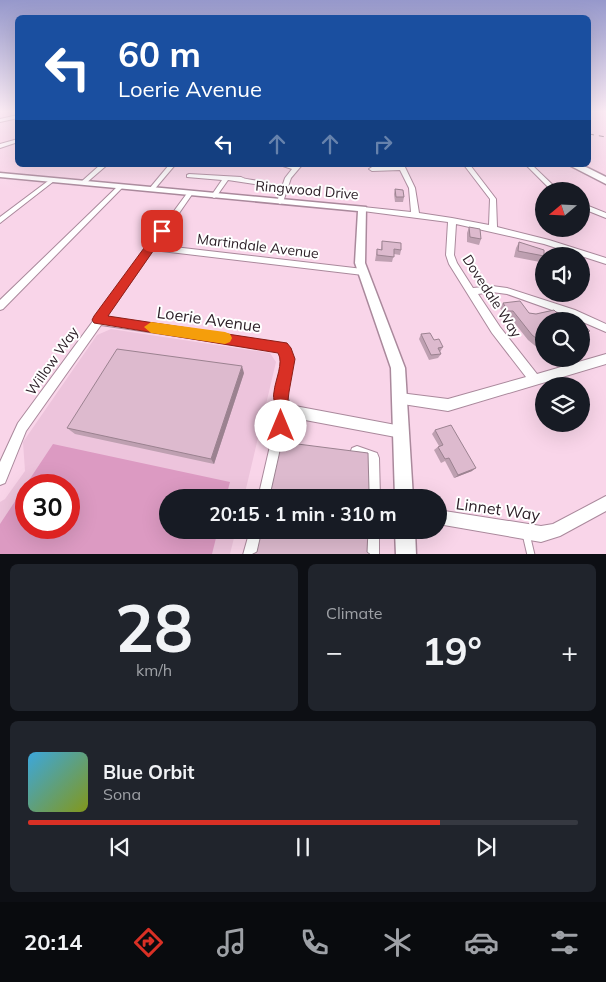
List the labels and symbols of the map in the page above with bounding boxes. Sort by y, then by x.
street label: Ringwood Drive [255,177,359,203]
north arrow [535,182,590,238]
pin [141,210,183,252]
street label: Martindale Avenue [196,230,320,262]
street label: Dovedale Way [459,251,526,341]
street label: Loerie Avenue [156,302,262,336]
street label: Willow Way [22,323,83,399]
position arrow [254,399,306,451]
speed limit sign: 30 [15,474,80,539]
street label: Linnet Way [455,493,542,525]

